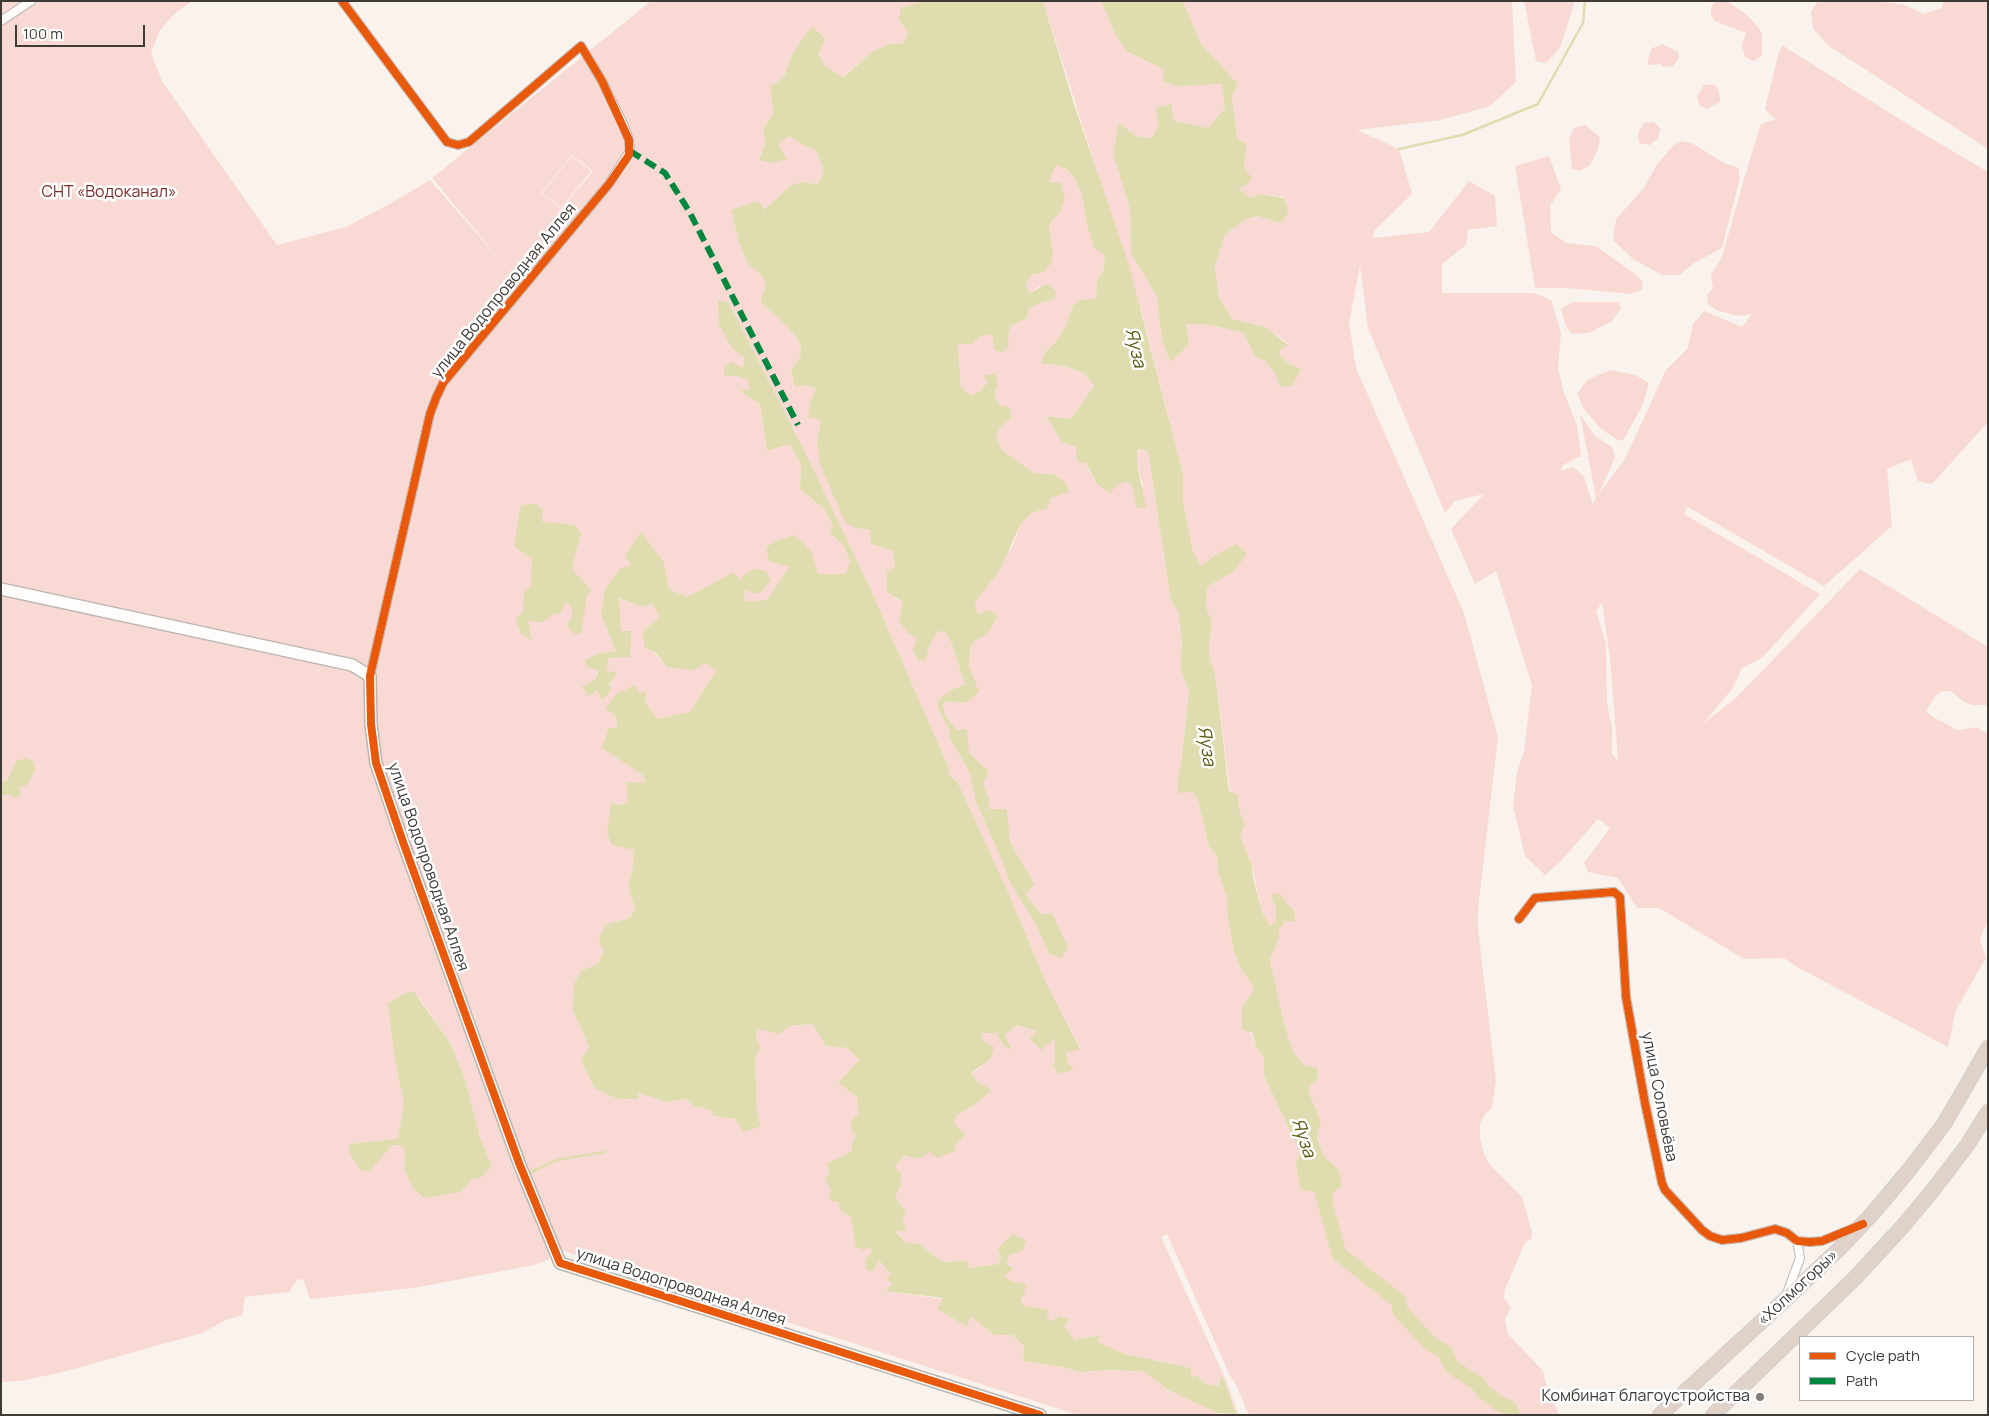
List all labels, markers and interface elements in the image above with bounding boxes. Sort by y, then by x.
scale bar [18,15,148,47]
text: 100 m [23,23,63,44]
park label: СНТ «Водоканал» [42,183,176,203]
street label: улица Водопроводная Аллея [428,200,580,382]
water label: Яуза [1120,326,1150,370]
water label: Яуза [1192,725,1220,767]
street label: улица Водопроводная Аллея [383,760,473,974]
street label: улица Соловьёва [1637,1030,1681,1164]
water label: Яуза [1286,1116,1320,1160]
street label: улица Водопроводная Аллея [574,1244,788,1330]
street label: «Холмогоры» [1754,1246,1842,1330]
legend [1799,1336,1974,1401]
text: Cycle path [1846,1345,1920,1366]
text: Path [1846,1370,1878,1391]
place label: Комбинат благоустройства [1542,1387,1750,1407]
marker: Комбинат благоустройства [1754,1391,1766,1403]

